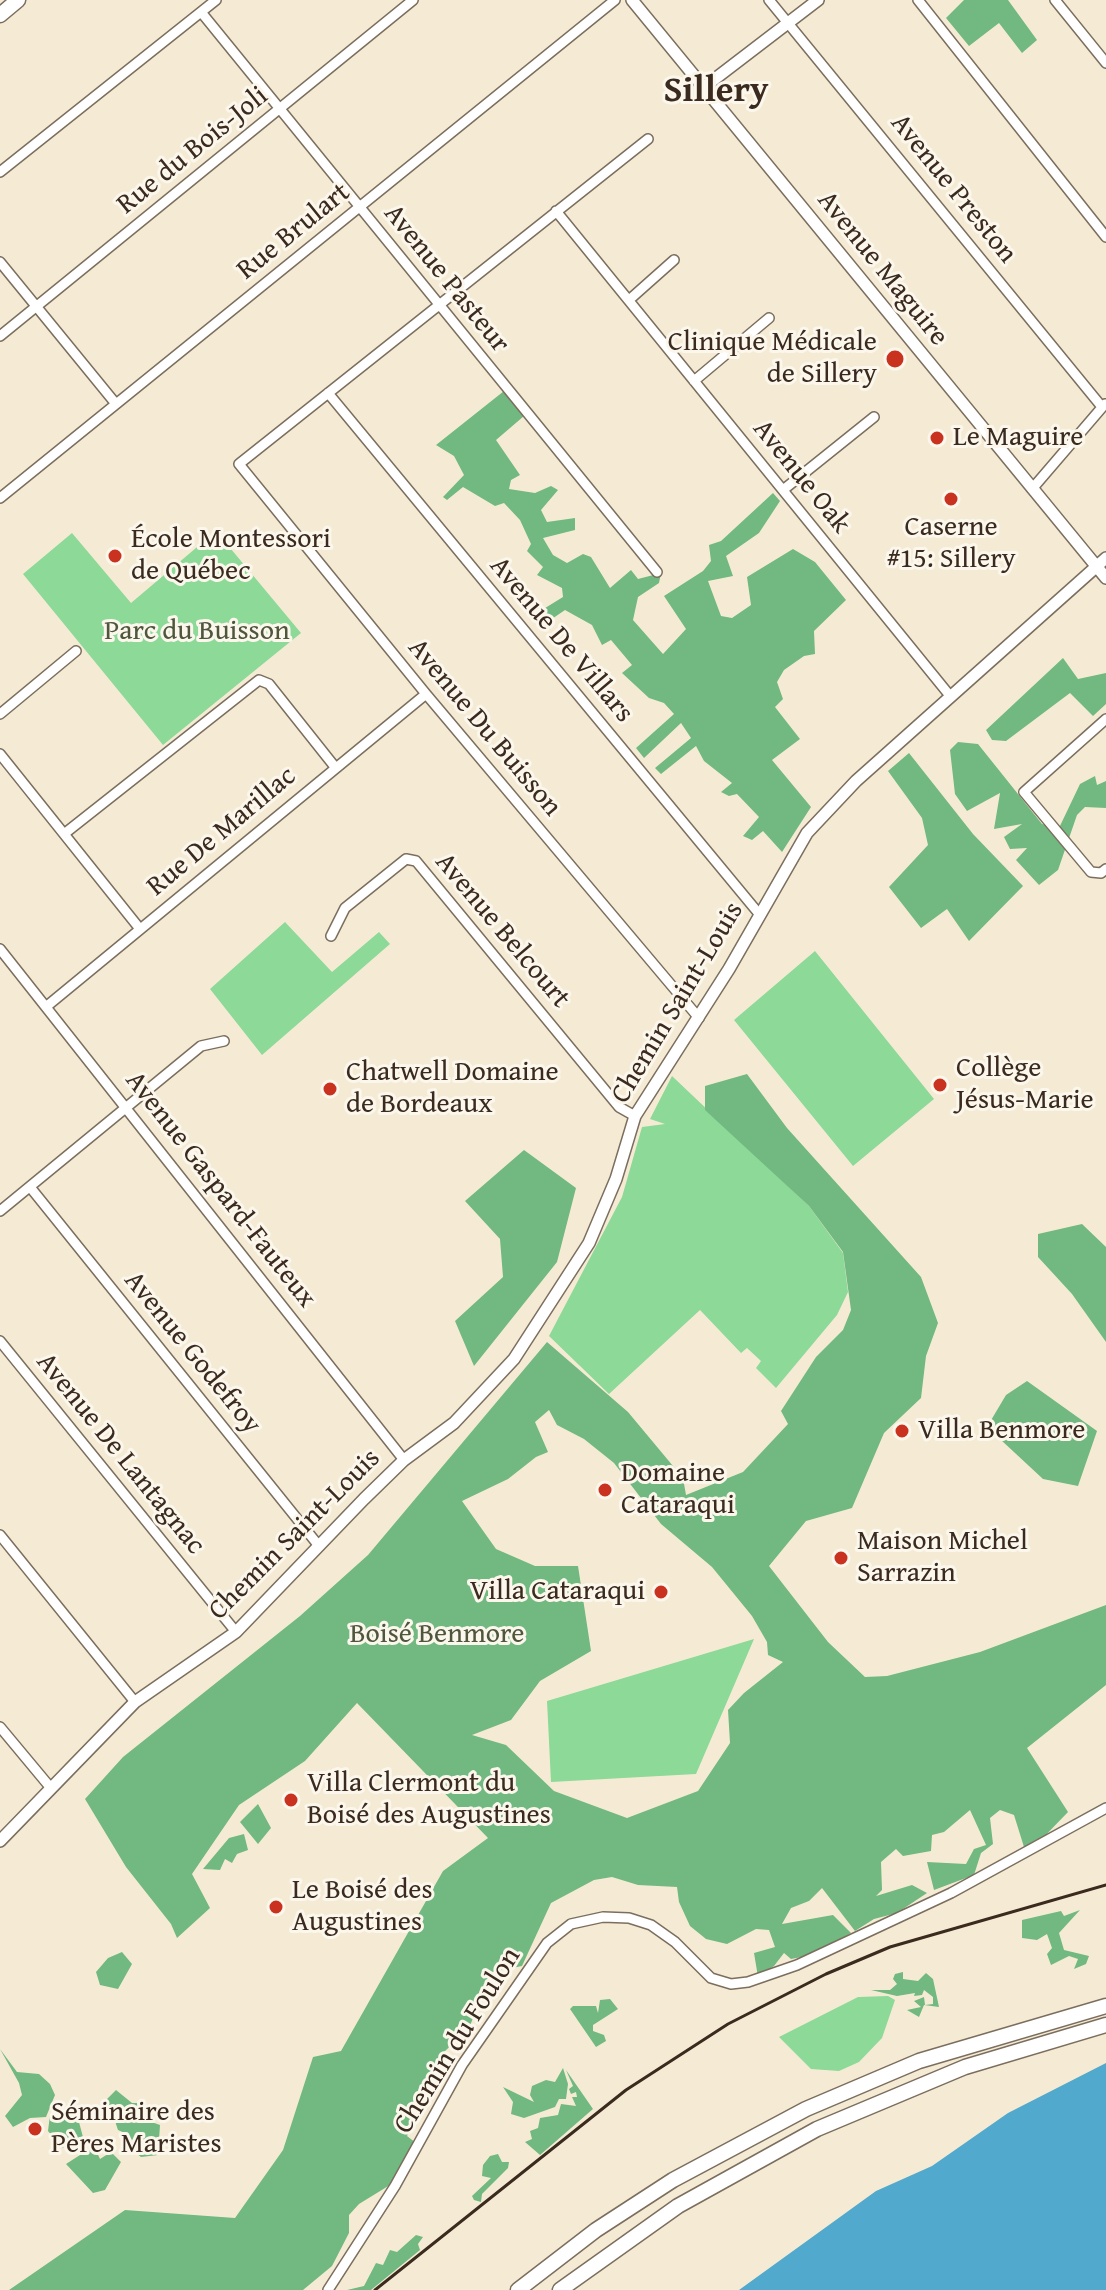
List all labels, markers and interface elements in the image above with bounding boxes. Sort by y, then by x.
district label: Sillery [663,70,769,114]
street label: Rue du Bois-Joli [111,80,275,222]
street label: Avenue Preston [883,108,1023,270]
street label: Rue Brulart [231,176,357,288]
street label: Avenue Maguire [809,185,955,353]
street label: Avenue Pasteur [376,198,516,360]
place label: Clinique Médicale de Sillery [668,326,877,392]
marker: Clinique Médicale de Sillery [884,348,906,370]
street label: Avenue Oak [745,413,857,541]
place label: Le Maguire [953,421,1083,455]
marker: Le Maguire [928,429,946,447]
marker: Caserne #15: Sillery [942,490,960,508]
place label: Caserne #15: Sillery [886,511,1016,577]
place label: École Montessori de Québec [131,523,331,589]
marker: École Montessori de Québec [106,547,124,565]
street label: Avenue De Villars [482,550,640,730]
park label: Parc du Buisson [104,615,290,649]
street label: Avenue Du Buisson [400,632,568,824]
street label: Rue De Marillac [141,760,303,904]
street label: Avenue Belcourt [427,847,577,1015]
street label: Chemin Saint-Louis [605,896,751,1110]
place label: Collège Jésus-Marie [956,1052,1094,1118]
place label: Chatwell Domaine de Bordeaux [346,1056,559,1122]
street label: Avenue Gaspard-Fauteux [117,1065,323,1315]
marker: Collège Jésus-Marie [931,1076,949,1094]
marker: Chatwell Domaine de Bordeaux [321,1080,339,1098]
street label: Avenue Godefroy [116,1265,268,1441]
street label: Avenue De Lantagnac [28,1346,212,1562]
place label: Villa Benmore [918,1414,1085,1448]
marker: Villa Benmore [893,1422,911,1440]
street label: Chemin Saint-Louis [202,1442,388,1628]
place label: Domaine Cataraqui [621,1457,735,1523]
marker: Domaine Cataraqui [596,1481,614,1499]
place label: Maison Michel Sarrazin [857,1525,1028,1591]
marker: Maison Michel Sarrazin [832,1549,850,1567]
place label: Villa Cataraqui [470,1575,645,1609]
marker: Villa Cataraqui [652,1583,670,1601]
park label: Boisé Benmore [350,1618,524,1652]
place label: Villa Clermont du Boisé des Augustines [307,1767,551,1833]
marker: Villa Clermont du Boisé des Augustines [282,1791,300,1809]
place label: Le Boisé des Augustines [292,1874,433,1940]
marker: Le Boisé des Augustines [267,1898,285,1916]
street label: Chemin du Foulon [387,1942,529,2140]
place label: Séminaire des Pères Maristes [51,2096,222,2162]
marker: Séminaire des Pères Maristes [26,2120,44,2138]

